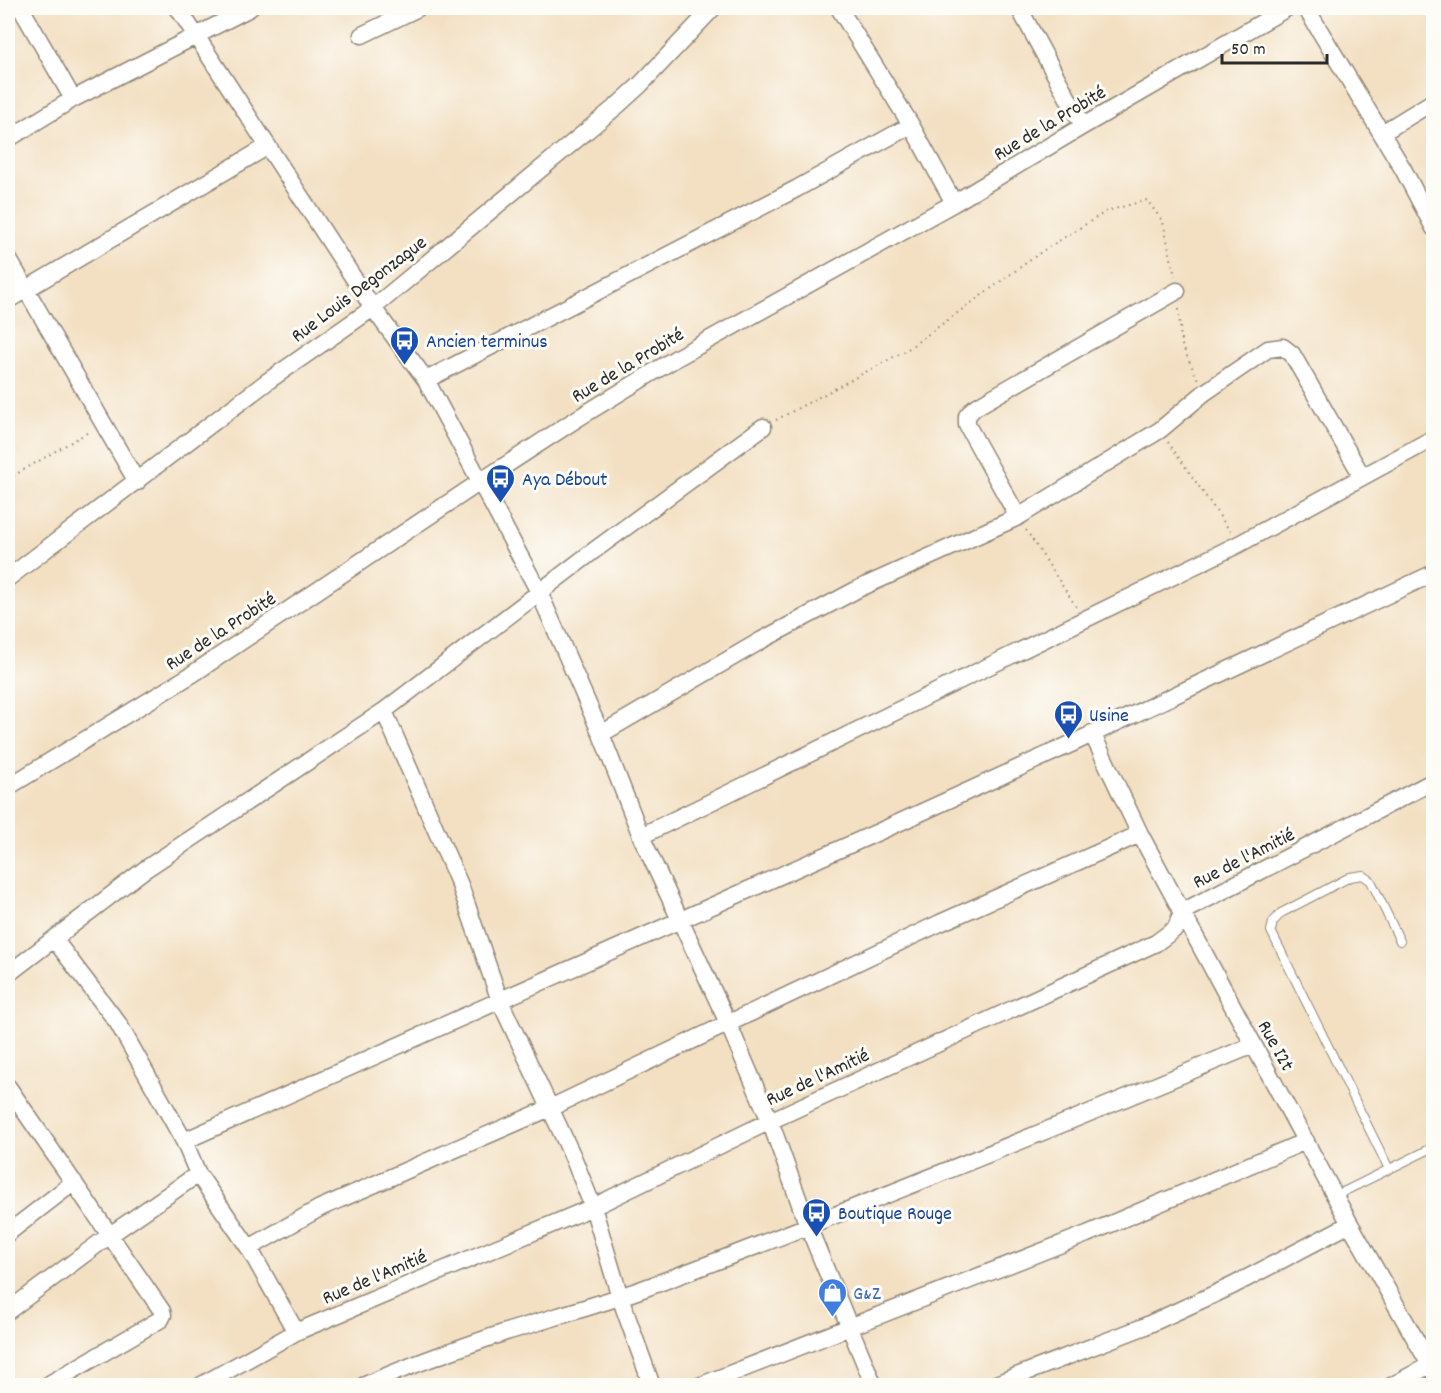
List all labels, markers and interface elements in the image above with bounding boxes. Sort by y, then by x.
scale bar [1222,27,1327,65]
text: 50 m [1231,38,1266,63]
street label: Rue de la Probité [989,80,1112,169]
street label: Rue Louis Degonzague [286,230,434,351]
street label: Rue de la Probité [567,322,690,411]
bus stop icon: Ancien terminus [389,324,421,366]
place label: Ancien terminus [426,329,548,357]
bus stop icon: Aya Débout [485,462,517,504]
place label: Aya Débout [522,467,607,495]
street label: Rue de la Probité [161,586,282,679]
bus stop icon: Usine [1052,698,1084,740]
place label: Usine [1089,703,1129,731]
street label: Rue de l'Amitié [1188,822,1300,897]
street label: Rue I2t [1249,1016,1300,1077]
street label: Rue de l'Amitié [762,1043,875,1115]
bus stop icon: Boutique Rouge [801,1196,833,1238]
place label: Boutique Rouge [838,1201,952,1229]
street label: Rue de l'Amitié [319,1244,432,1313]
shop icon: G&Z [816,1276,848,1318]
place label: G&Z [853,1281,881,1309]

